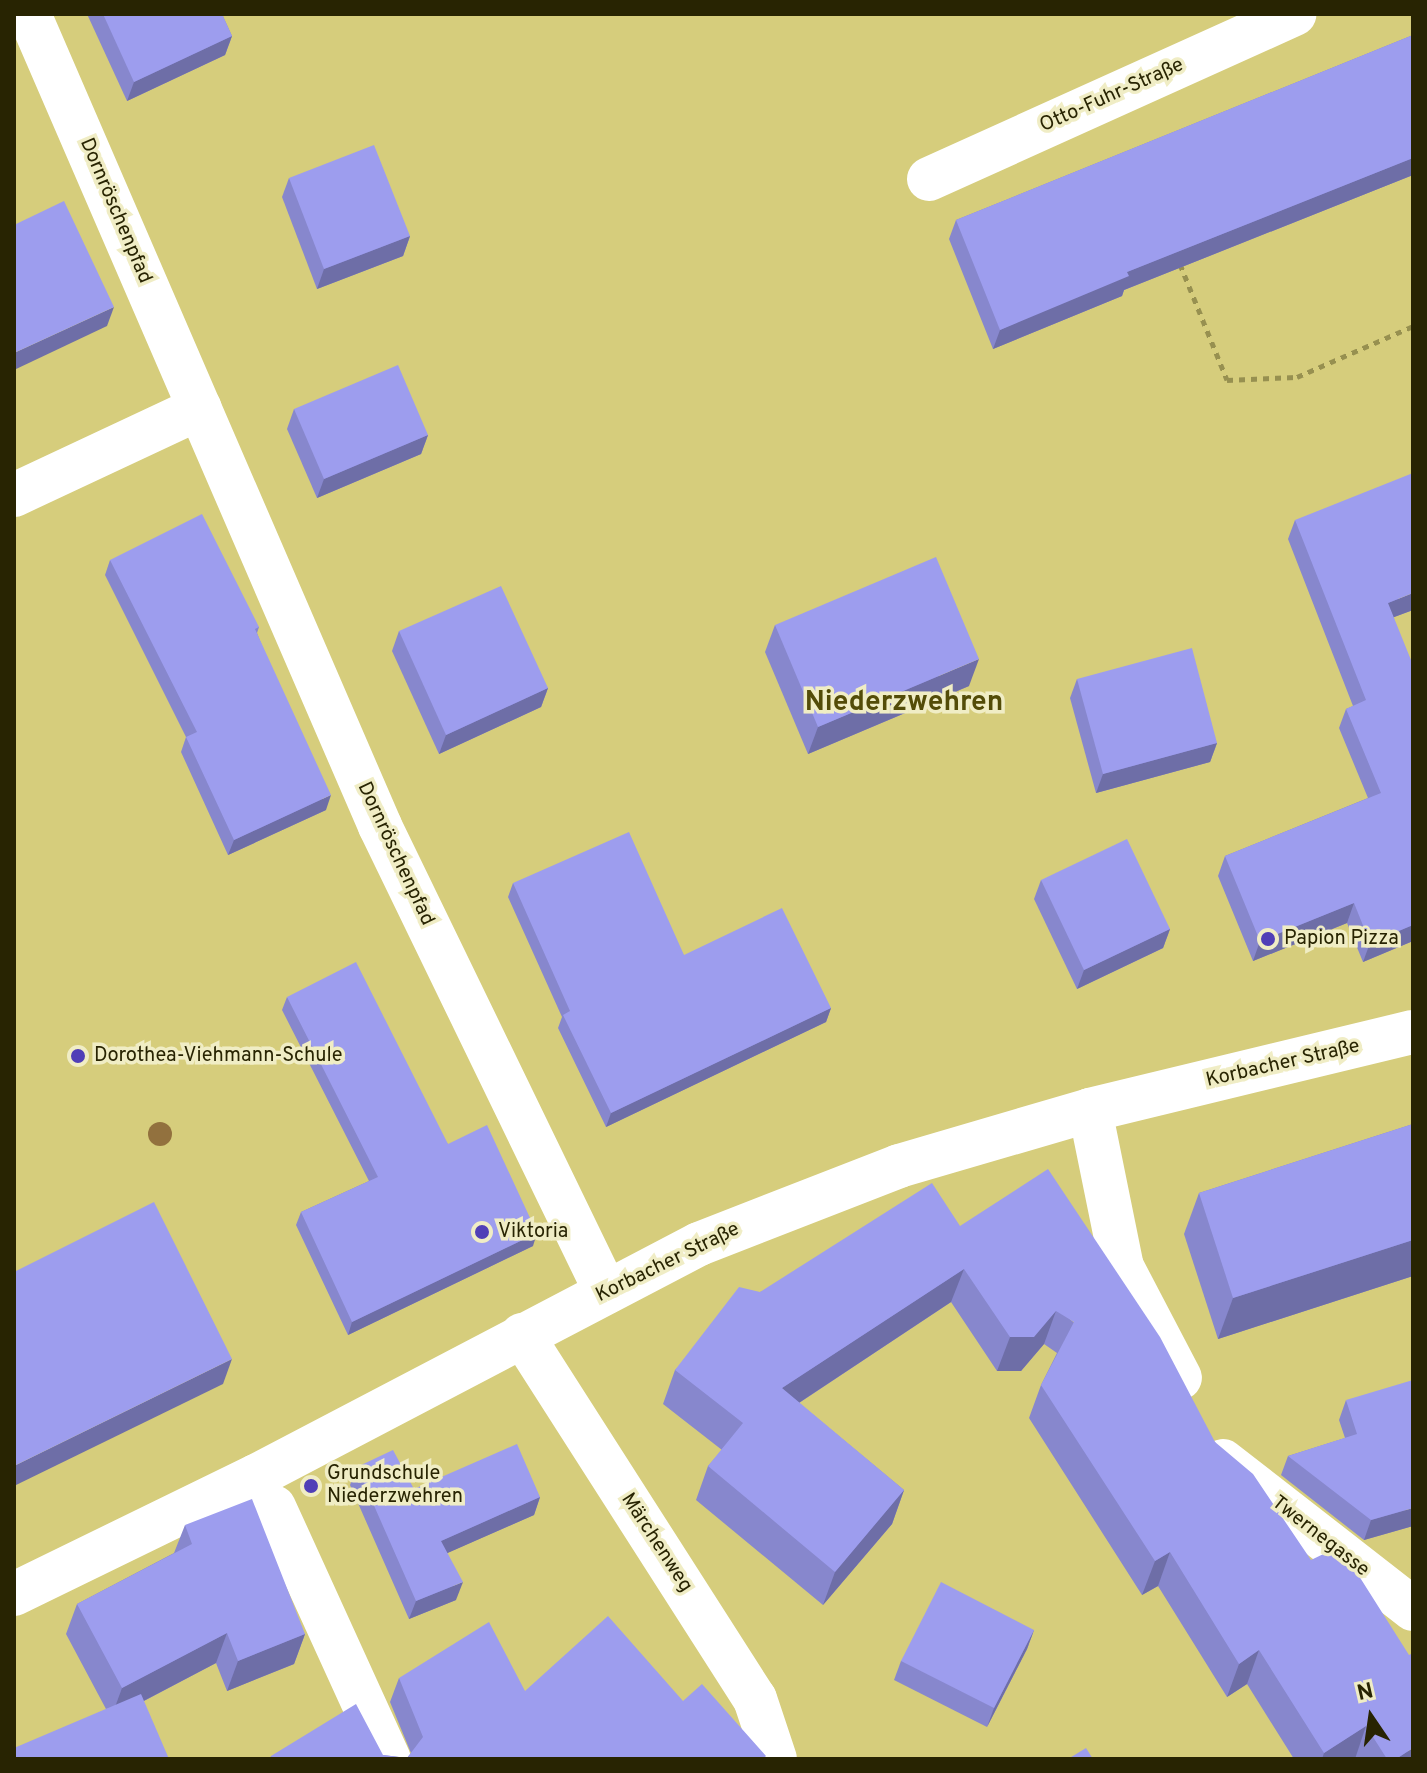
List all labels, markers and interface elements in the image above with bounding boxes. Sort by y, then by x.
street label: Otto-Fuhr-Straße [1036,54,1188,138]
street label: Dornröschenpfad [74,135,156,287]
district label: Niederzwehren [805,686,1003,720]
street label: Dornröschenpfad [351,778,439,930]
place label: Papion Pizza [1284,927,1399,951]
marker: Papion Pizza [1259,930,1277,948]
street label: Korbacher Straße [1204,1035,1362,1093]
place label: Dorothea-Viehmann-Schule [94,1044,342,1068]
marker: Dorothea-Viehmann-Schule [69,1047,87,1065]
street label: Korbacher Straße [592,1218,744,1308]
place label: Viktoria [498,1220,568,1244]
marker: Viktoria [473,1223,491,1241]
place label: Grundschule Niederzwehren [327,1462,463,1509]
marker: Grundschule Niederzwehren [302,1477,320,1495]
street label: Märchenweg [615,1489,697,1597]
street label: Twernegasse [1266,1491,1374,1583]
north arrow [1331,1677,1411,1757]
text: N [1355,1678,1376,1708]

